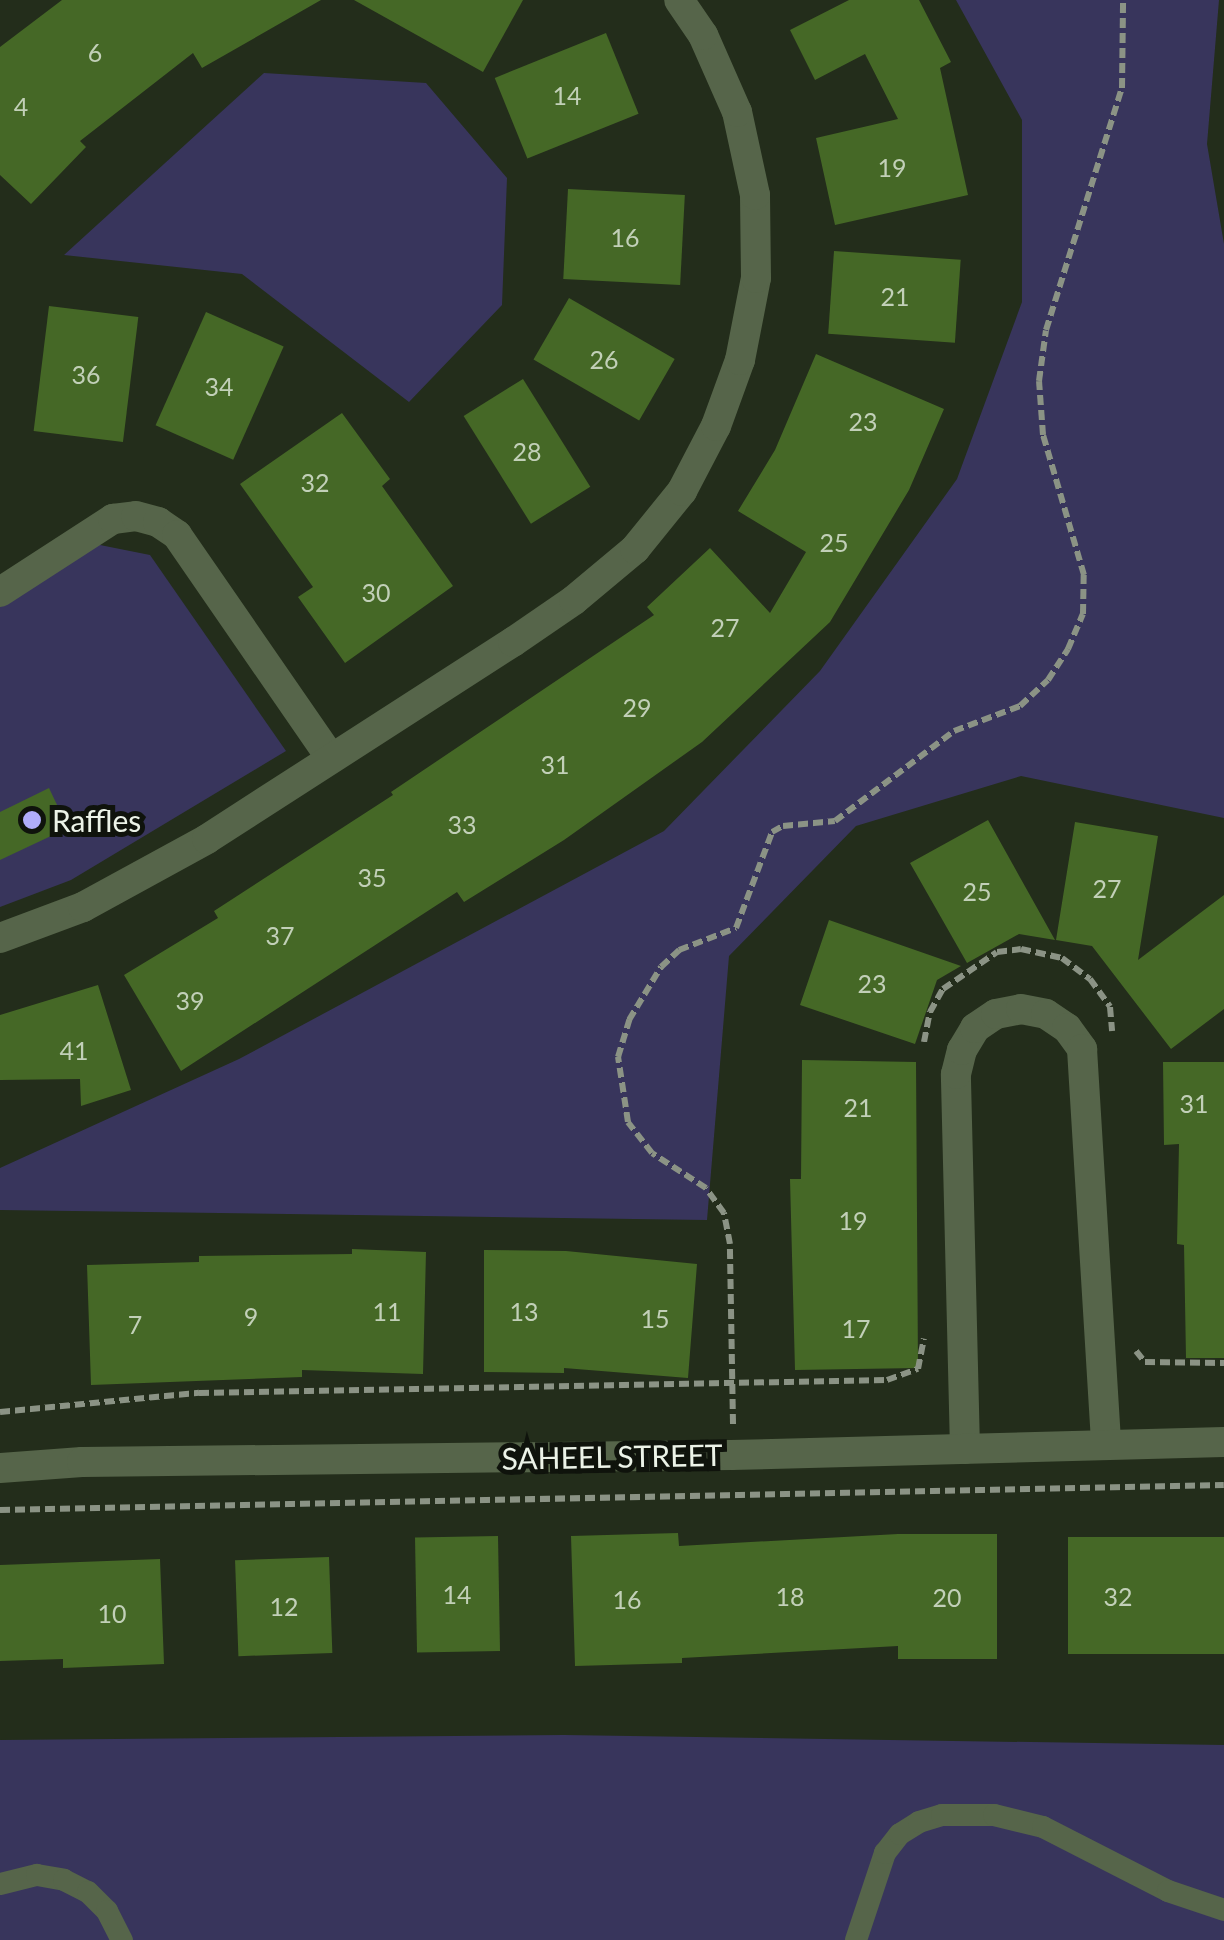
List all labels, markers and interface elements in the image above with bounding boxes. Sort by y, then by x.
house number: 6 [88,37,102,67]
house number: 14 [553,80,581,110]
house number: 4 [14,91,28,121]
house number: 19 [878,152,906,182]
house number: 16 [611,222,639,252]
house number: 21 [881,281,909,311]
house number: 26 [590,344,618,374]
house number: 36 [72,359,100,389]
house number: 34 [205,371,233,401]
house number: 23 [849,406,877,436]
house number: 28 [513,436,541,466]
house number: 32 [301,467,329,497]
house number: 25 [820,527,848,557]
house number: 30 [362,577,390,607]
house number: 27 [711,612,739,642]
house number: 29 [623,692,651,722]
house number: 31 [541,749,569,779]
place label: Raffles [52,802,141,838]
marker: Raffles [21,809,43,831]
house number: 33 [448,809,476,839]
house number: 35 [358,862,386,892]
house number: 27 [1093,873,1121,903]
house number: 25 [963,876,991,906]
house number: 37 [266,920,294,950]
house number: 23 [858,968,886,998]
house number: 39 [176,985,204,1015]
house number: 41 [60,1035,88,1065]
house number: 31 [1180,1088,1208,1118]
house number: 21 [844,1092,872,1122]
house number: 19 [839,1205,867,1235]
house number: 11 [373,1296,401,1326]
house number: 13 [510,1296,538,1326]
house number: 9 [244,1301,258,1331]
house number: 15 [641,1303,669,1333]
house number: 7 [128,1309,142,1339]
house number: 17 [842,1313,870,1343]
street label: SAHEEL STREET [501,1436,723,1476]
house number: 14 [443,1579,471,1609]
house number: 18 [776,1581,804,1611]
house number: 32 [1104,1581,1132,1611]
house number: 20 [933,1582,961,1612]
house number: 16 [613,1584,641,1614]
house number: 12 [270,1591,298,1621]
house number: 10 [98,1598,126,1628]

